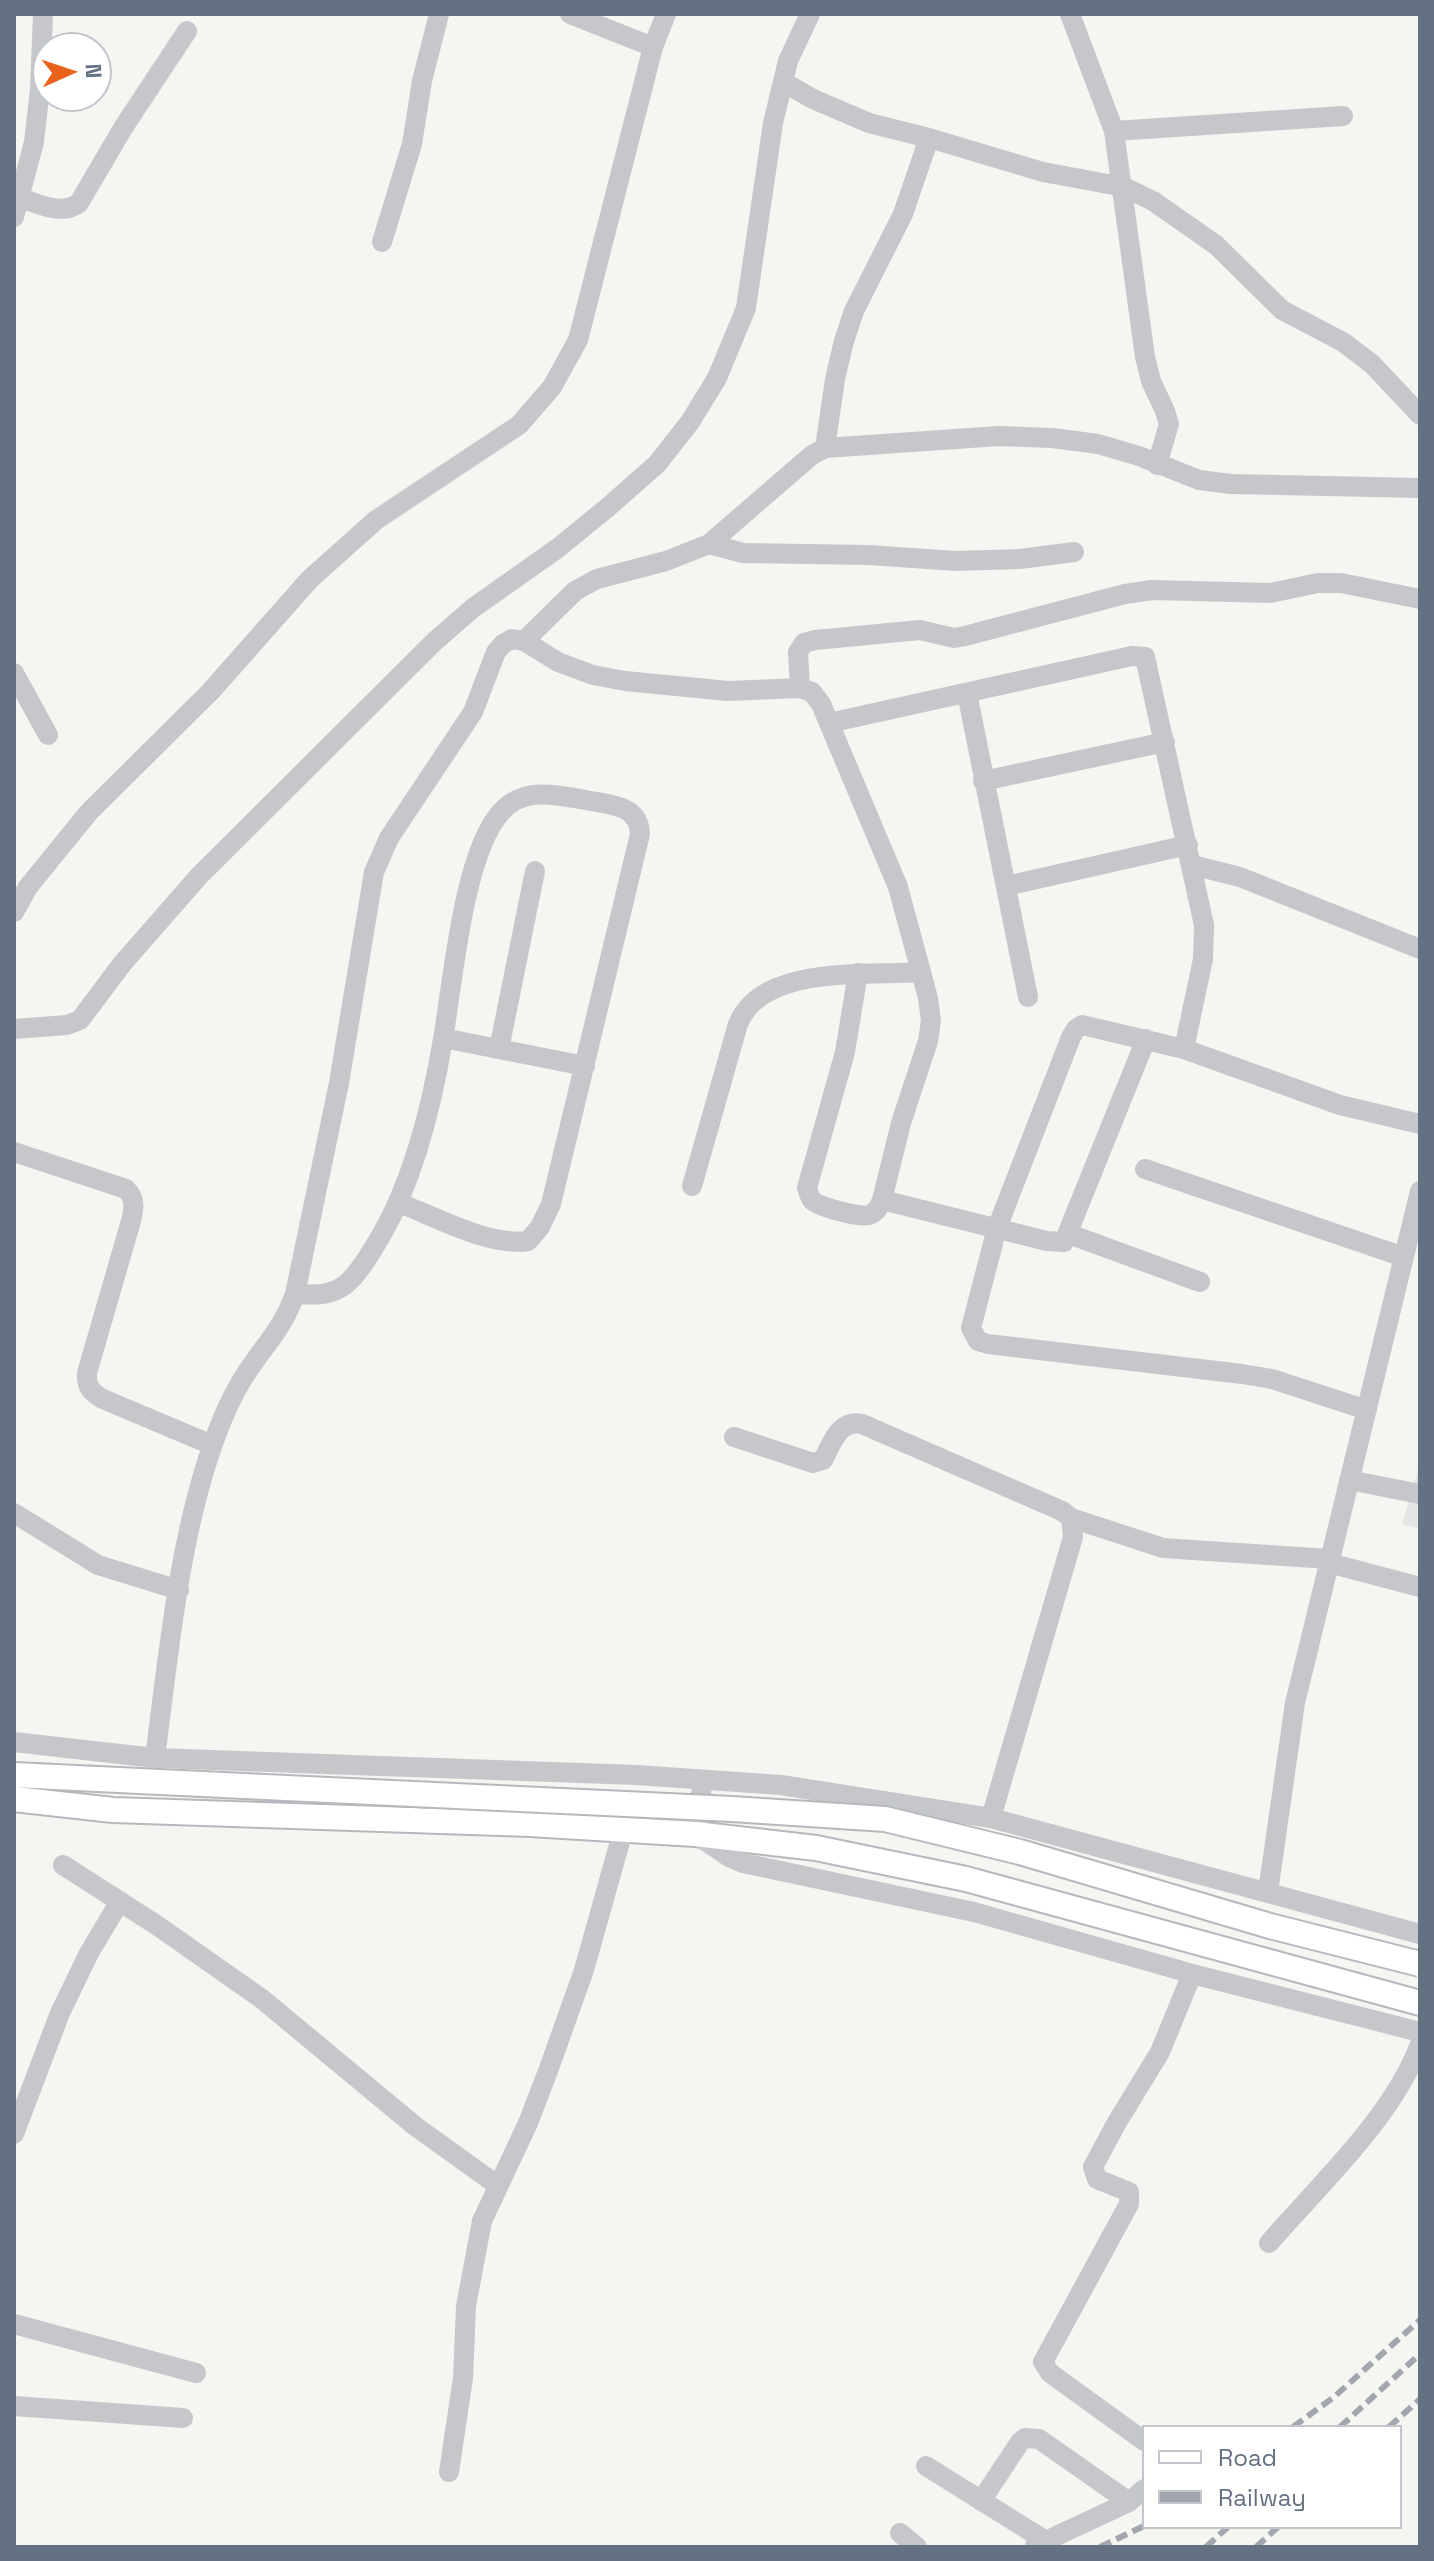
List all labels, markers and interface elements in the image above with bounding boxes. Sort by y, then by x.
north arrow [32,32,112,112]
text: N [80,63,108,79]
legend [1142,2425,1402,2529]
text: Road [1218,2442,1277,2473]
text: Railway [1218,2482,1306,2513]

